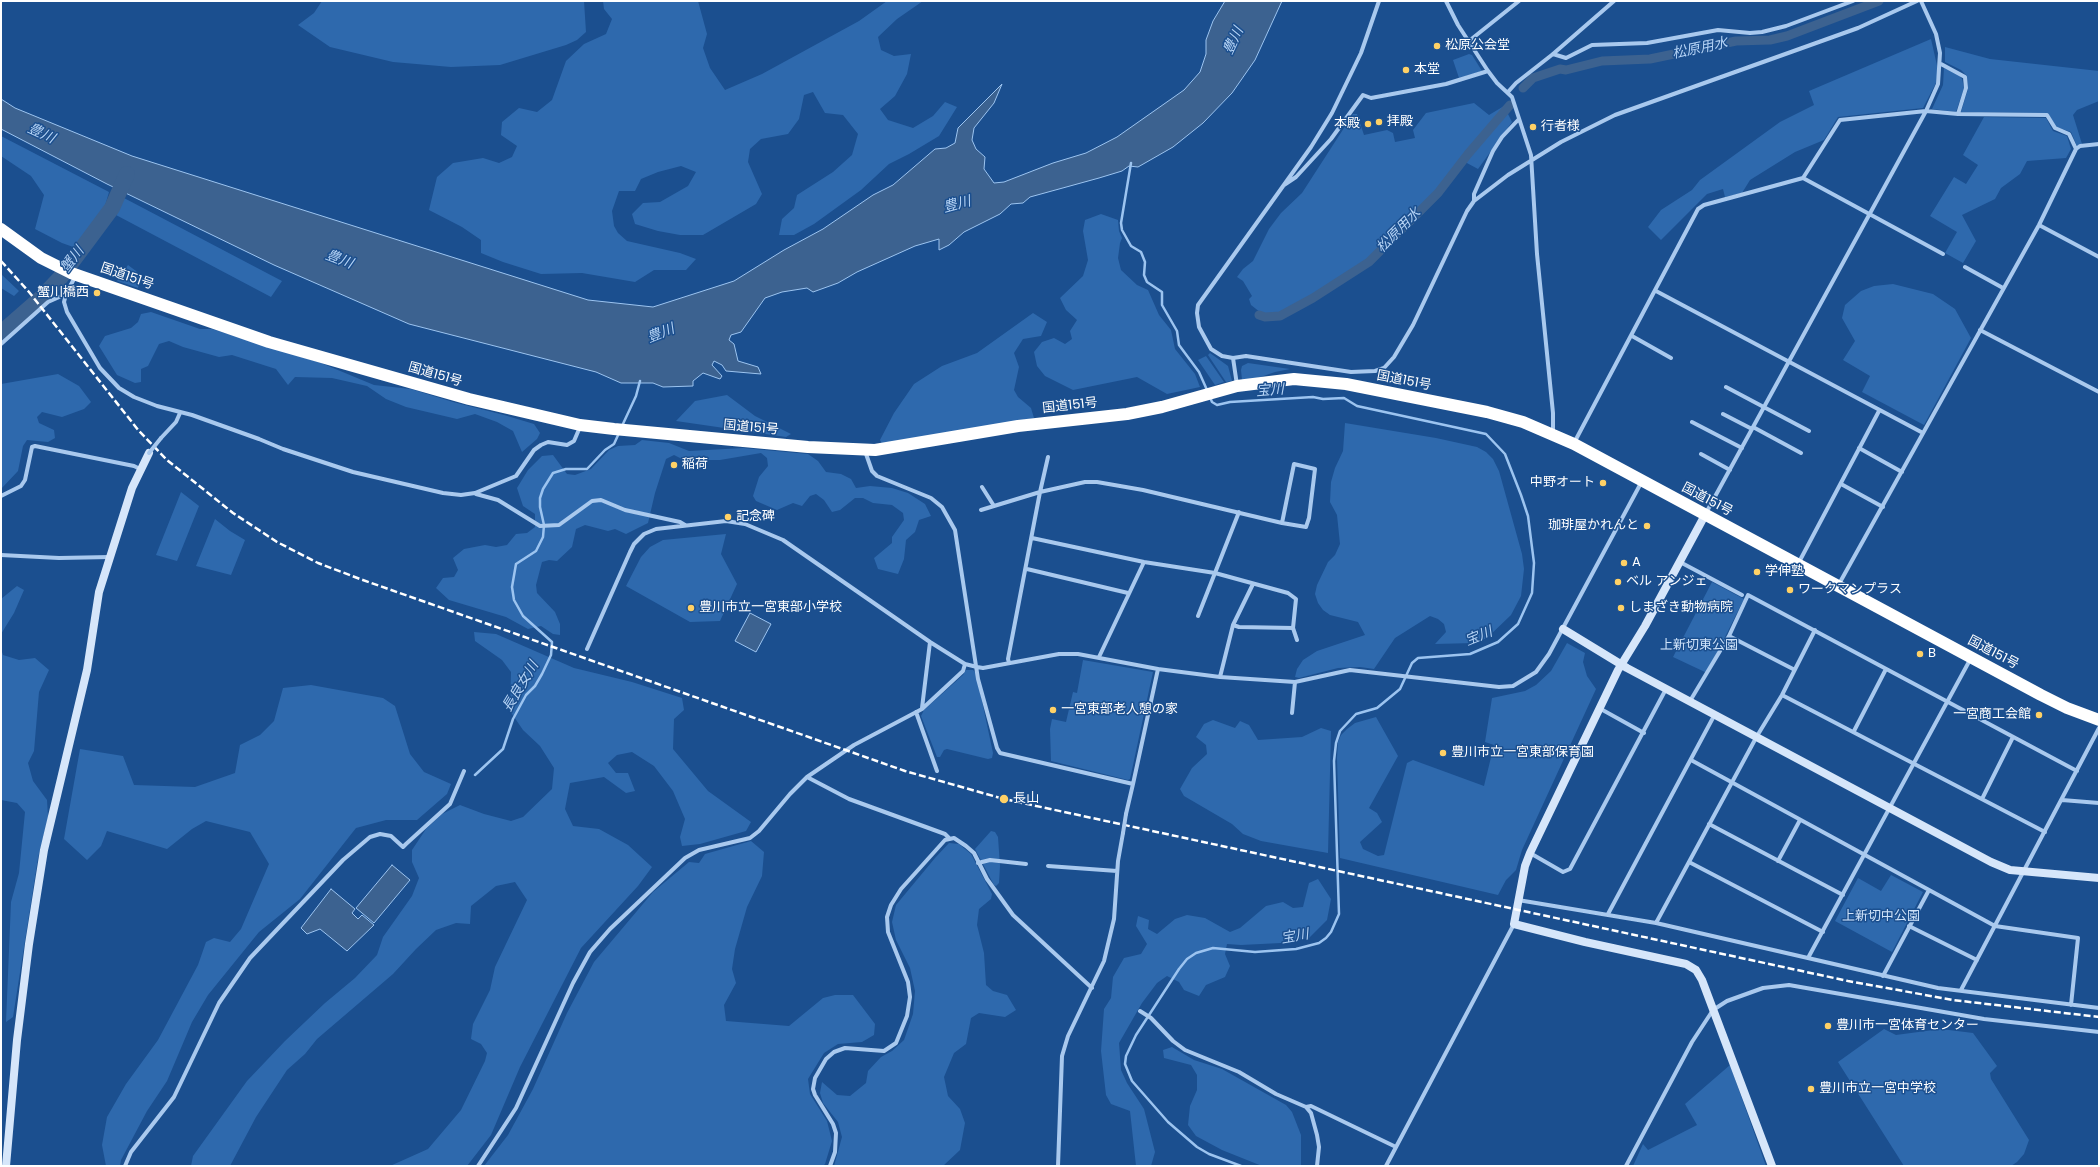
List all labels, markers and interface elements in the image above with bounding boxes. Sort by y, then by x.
water label: 豊川 [1220,25,1248,57]
water label: 松原用水 [1671,35,1729,63]
place label: 松原公会堂 [1445,38,1510,54]
marker: 松原公会堂 [1432,41,1442,51]
place label: 本堂 [1414,62,1440,78]
marker: 本堂 [1401,65,1411,75]
place label: 拝殿 [1387,114,1413,130]
place label: 本殿 [1334,116,1360,132]
marker: 拝殿 [1374,117,1384,127]
marker: 本殿 [1363,119,1373,129]
place label: 行者様 [1541,119,1580,135]
water label: 豊川 [25,120,57,148]
marker: 行者様 [1528,122,1538,132]
water label: 豊川 [941,193,973,217]
water label: 松原用水 [1373,205,1425,257]
water label: 蟹川 [58,244,88,276]
water label: 豊川 [323,247,355,273]
street label: 国道151号 [98,261,156,293]
place label: 蟹川橋西 [37,285,89,301]
marker: 蟹川橋西 [92,288,102,298]
water label: 豊川 [645,321,677,347]
street label: 国道151号 [406,360,464,390]
street label: 国道151号 [1375,368,1433,394]
water label: 宝川 [1255,382,1285,400]
street label: 国道151号 [1042,395,1098,417]
street label: 国道151号 [723,418,779,438]
place label: 稲荷 [682,457,708,473]
marker: 稲荷 [669,460,679,470]
place label: 中野オート [1530,475,1595,491]
marker: 中野オート [1598,478,1608,488]
street label: 国道151号 [1679,480,1735,520]
place label: 記念碑 [736,509,775,525]
marker: 記念碑 [723,512,733,522]
place label: 珈琲屋かれんと [1548,518,1639,534]
marker: 珈琲屋かれんと [1642,521,1652,531]
place label: A [1632,555,1641,571]
marker: A [1619,558,1629,568]
place label: 学伸塾 [1765,564,1804,580]
marker: 学伸塾 [1752,567,1762,577]
place label: ベル アンジェ [1626,574,1707,590]
marker: ベル アンジェ [1613,577,1623,587]
place label: ワークマンプラス [1798,582,1902,598]
marker: ワークマンプラス [1785,585,1795,595]
place label: 豊川市立一宮東部小学校 [699,600,842,616]
place label: しまざき動物病院 [1629,600,1733,616]
marker: 豊川市立一宮東部小学校 [686,603,696,613]
marker: しまざき動物病院 [1616,603,1626,613]
water label: 宝川 [1463,624,1495,650]
street label: 国道151号 [1965,633,2021,673]
park label: 上新切東公園 [1660,638,1738,654]
place label: B [1928,646,1936,662]
marker: B [1915,649,1925,659]
water label: 長良女川 [499,659,543,715]
place label: 一宮東部老人憩の家 [1061,702,1178,718]
marker: 一宮東部老人憩の家 [1048,705,1058,715]
place label: 一宮商工会館 [1953,707,2031,723]
marker: 一宮商工会館 [2034,710,2044,720]
place label: 豊川市立一宮東部保育園 [1451,745,1594,761]
marker: 豊川市立一宮東部保育園 [1438,748,1448,758]
place label: 長山 [1013,791,1039,807]
marker: 長山 [998,793,1010,805]
park label: 上新切中公園 [1842,909,1920,925]
water label: 宝川 [1280,926,1310,948]
place label: 豊川市一宮体育センター [1836,1018,1979,1034]
marker: 豊川市一宮体育センター [1823,1021,1833,1031]
place label: 豊川市立一宮中学校 [1819,1081,1936,1097]
marker: 豊川市立一宮中学校 [1806,1084,1816,1094]

